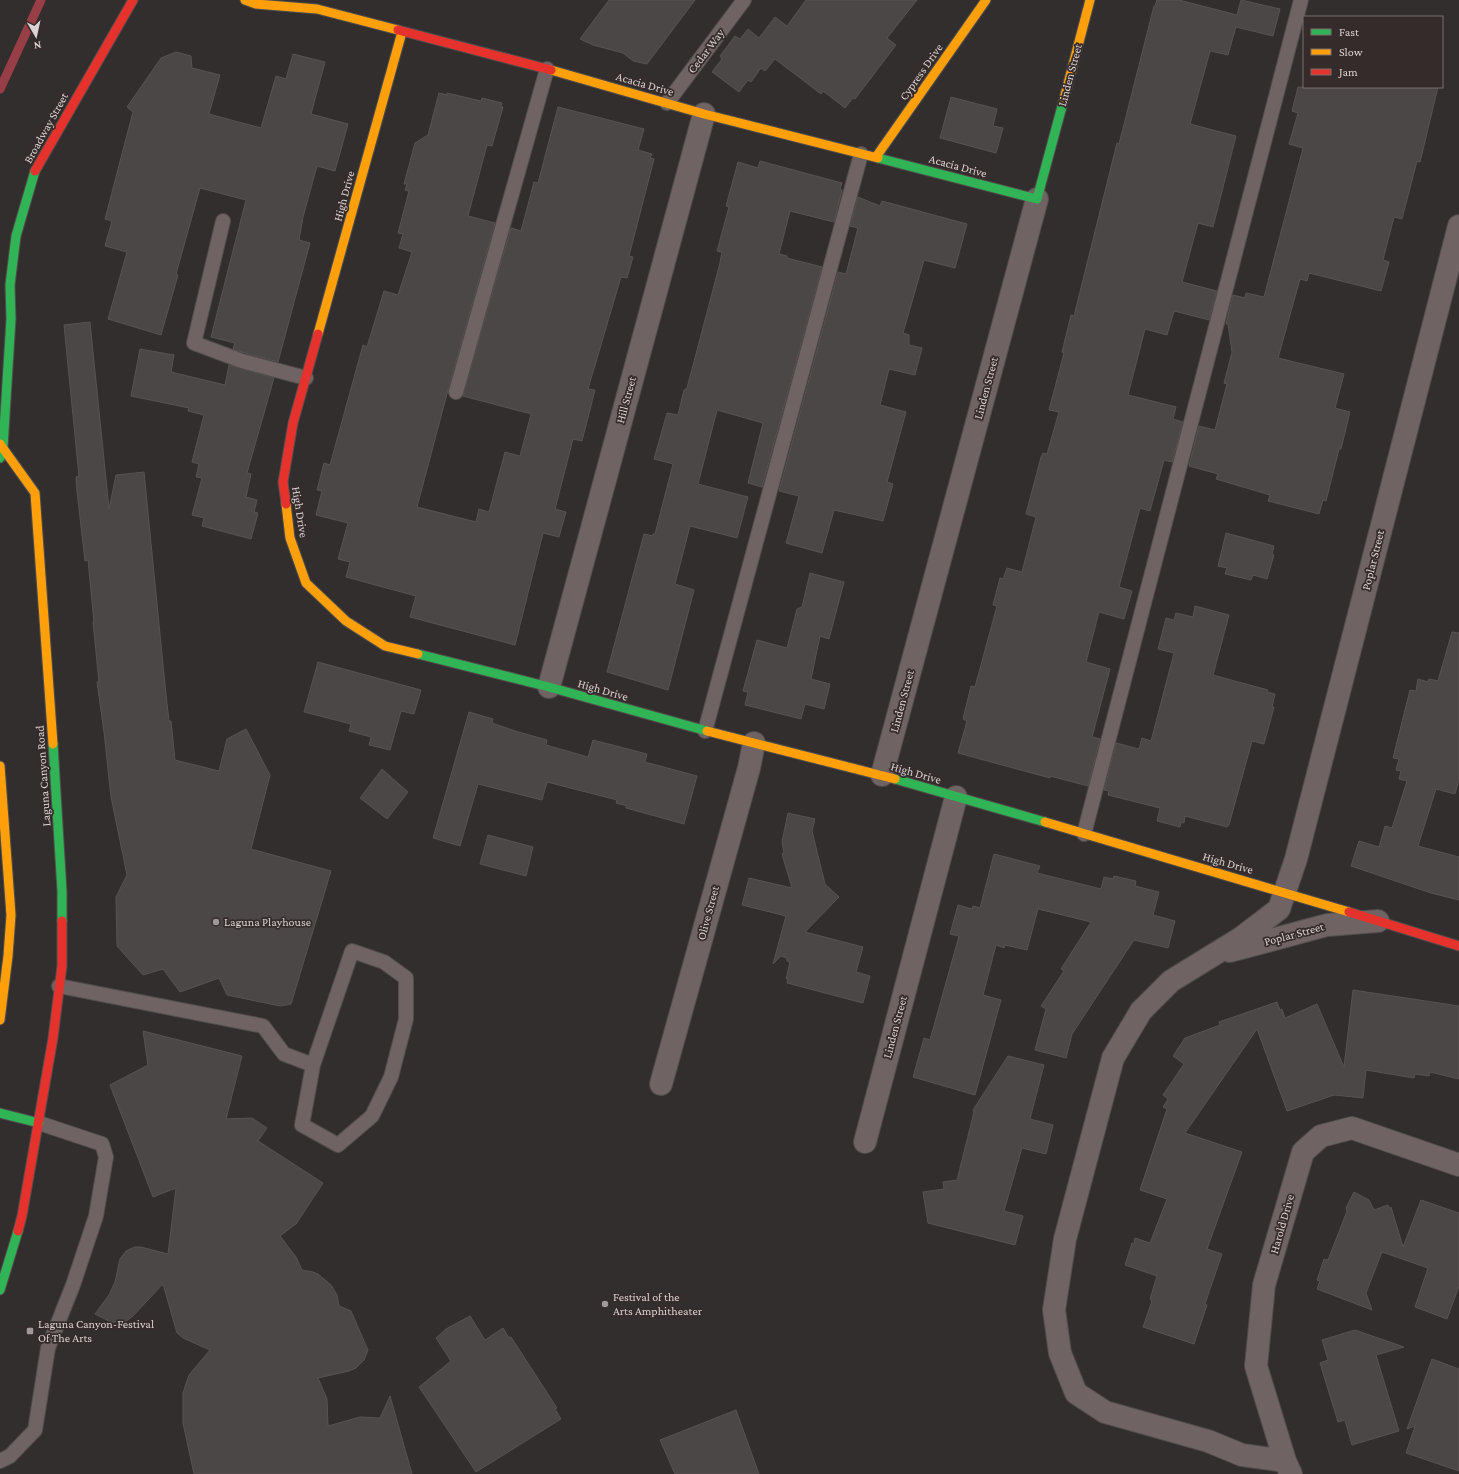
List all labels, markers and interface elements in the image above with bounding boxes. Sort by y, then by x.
north arrow [16,16,56,56]
legend [1303,16,1443,88]
text: Fast [1339,25,1360,39]
street label: Cedar Way [685,26,728,76]
text: N [32,39,42,52]
street label: Cypress Drive [896,41,946,103]
street label: Linden Street [1055,41,1085,108]
text: Slow [1339,45,1363,59]
text: Jam [1338,65,1358,79]
street label: Acacia Drive [615,69,675,99]
street label: Broadway Street [21,89,72,166]
street label: Acacia Drive [928,152,988,180]
street label: High Drive [331,169,357,223]
street label: Linden Street [971,354,1001,421]
street label: Hill Street [613,374,639,425]
street label: High Drive [289,485,311,539]
street label: Poplar Street [1359,528,1387,591]
street label: Linden Street [887,667,917,734]
street label: High Drive [576,676,630,704]
street label: Laguna Canyon Road [32,724,54,827]
street label: High Drive [889,759,943,787]
street label: High Drive [1201,849,1255,877]
street label: Olive Street [694,883,722,942]
place label: Laguna Playhouse [224,915,311,929]
marker: Laguna Playhouse [211,917,221,927]
street label: Poplar Street [1263,919,1326,949]
street label: Linden Street [880,993,910,1060]
street label: Harold Drive [1267,1193,1297,1255]
place label: Festival of the Arts Amphitheater [613,1290,703,1318]
marker: Festival of the Arts Amphitheater [600,1299,610,1309]
place label: Laguna Canyon-Festival Of The Arts [38,1317,154,1345]
marker: Laguna Canyon-Festival Of The Arts [25,1326,35,1336]

